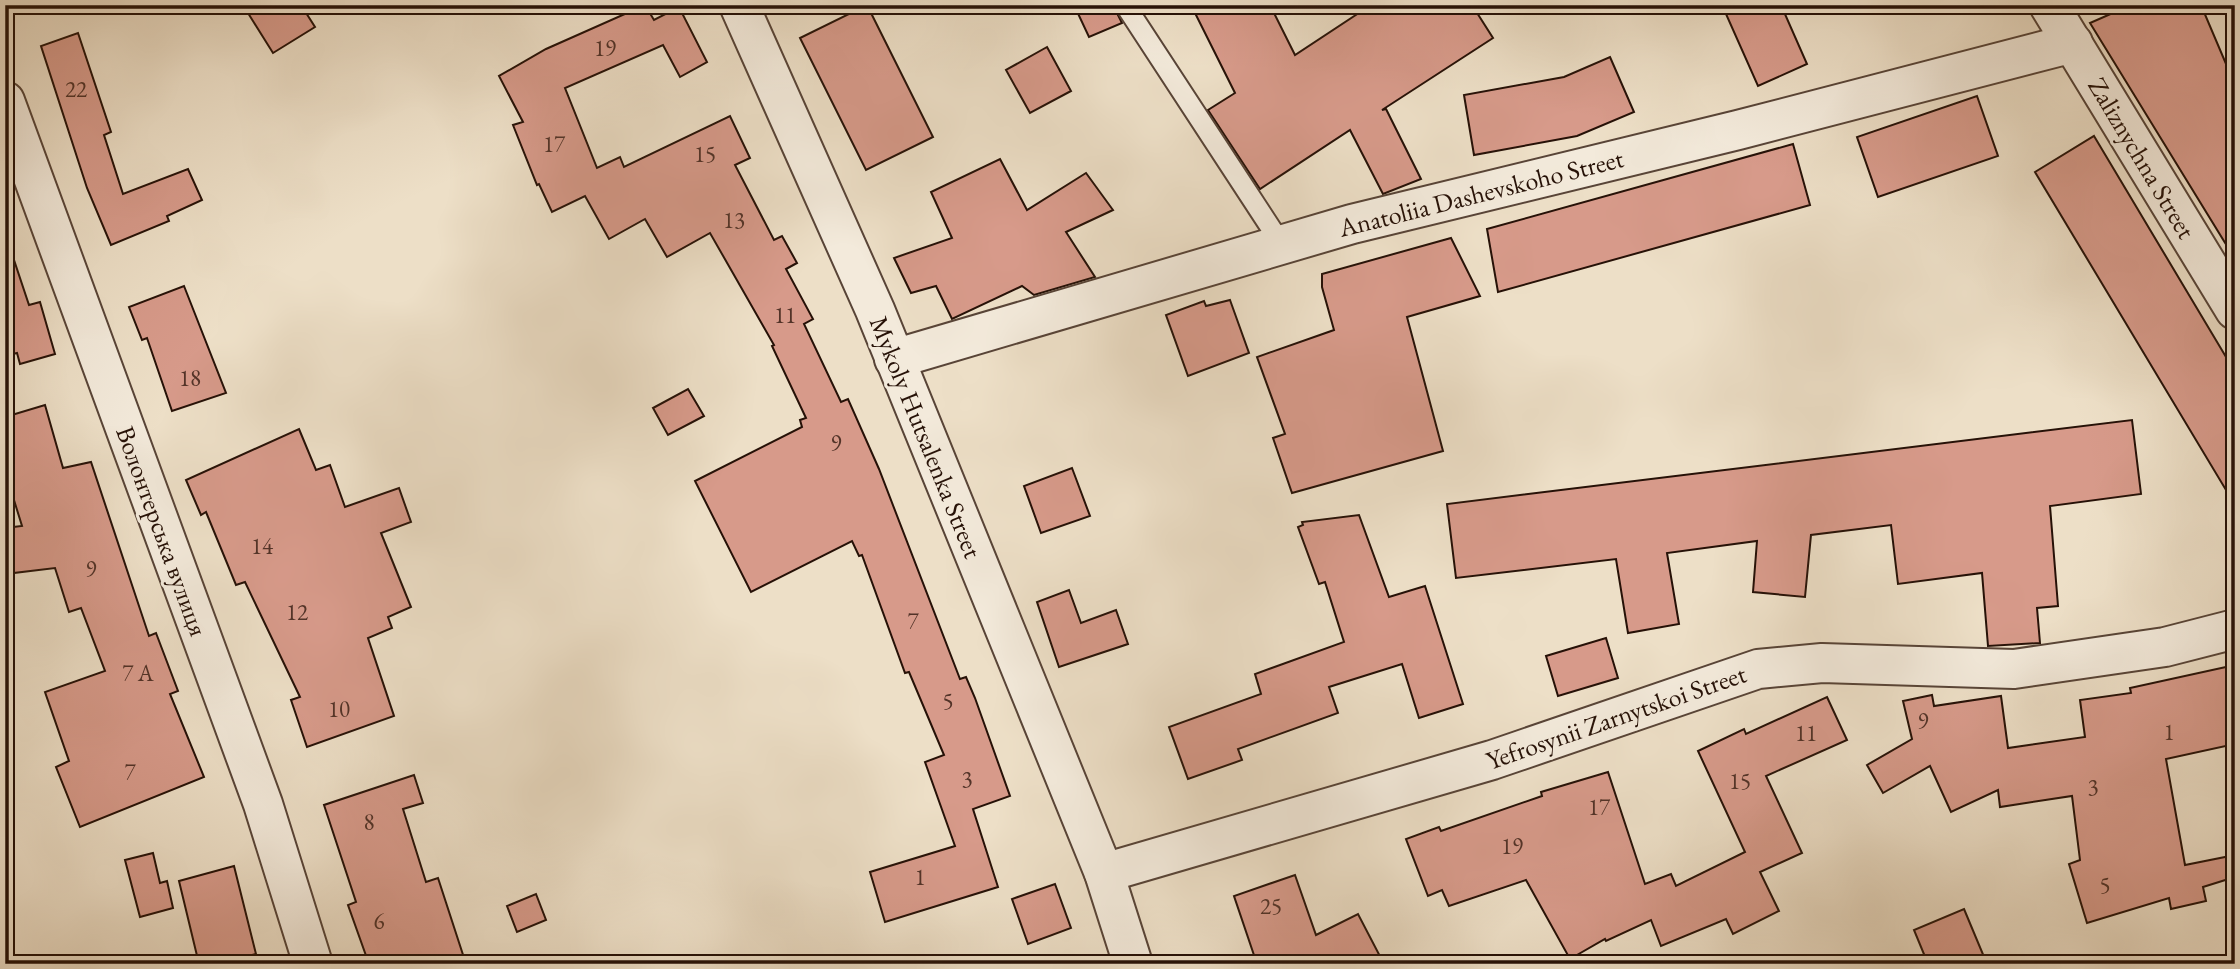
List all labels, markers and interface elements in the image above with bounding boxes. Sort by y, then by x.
house number: 19 [594,33,616,63]
street label: Zaliznychna Street [2080,71,2204,245]
house number: 22 [65,74,87,104]
house number: 17 [543,129,566,159]
house number: 15 [694,139,716,169]
street label: Anatoliia Dashevskoho Street [1334,141,1627,245]
house number: 13 [723,205,745,235]
house number: 11 [774,300,796,330]
street label: Mykoly Hutsalenka Street [862,311,990,563]
house number: 18 [179,363,201,393]
street label: Волонтерська вулиця [108,421,216,641]
house number: 9 [830,428,842,458]
house number: 14 [251,531,274,561]
house number: 9 [85,554,97,584]
house number: 12 [286,597,308,627]
house number: 7 [907,606,919,636]
street label: Yefrosynii Zarnytskoi Street [1482,657,1750,777]
house number: 7 А [122,658,155,688]
house number: 5 [942,686,954,716]
house number: 10 [328,694,350,724]
house number: 9 [1917,706,1929,736]
house number: 1 [2163,717,2175,747]
house number: 11 [1795,718,1817,748]
house number: 7 [124,757,136,787]
house number: 3 [961,764,973,794]
house number: 15 [1729,766,1751,796]
house number: 3 [2087,772,2099,802]
house number: 17 [1588,792,1611,822]
house number: 8 [363,807,375,837]
house number: 19 [1501,831,1523,861]
house number: 1 [914,862,926,892]
house number: 5 [2099,870,2111,900]
house number: 25 [1260,891,1282,921]
house number: 6 [373,906,385,936]

